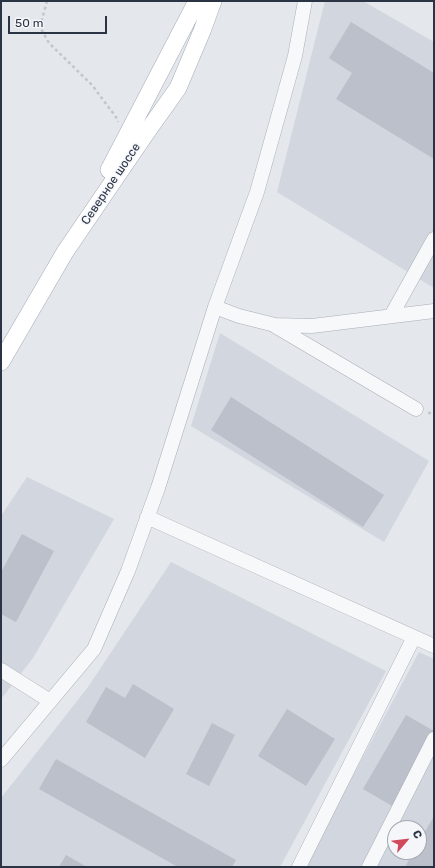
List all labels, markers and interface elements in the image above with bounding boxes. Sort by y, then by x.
scale bar [10,8,109,34]
text: 50 m [15,16,43,30]
street label: Северное шоссе [78,140,144,228]
north arrow [387,820,427,860]
text: С [410,828,425,841]

